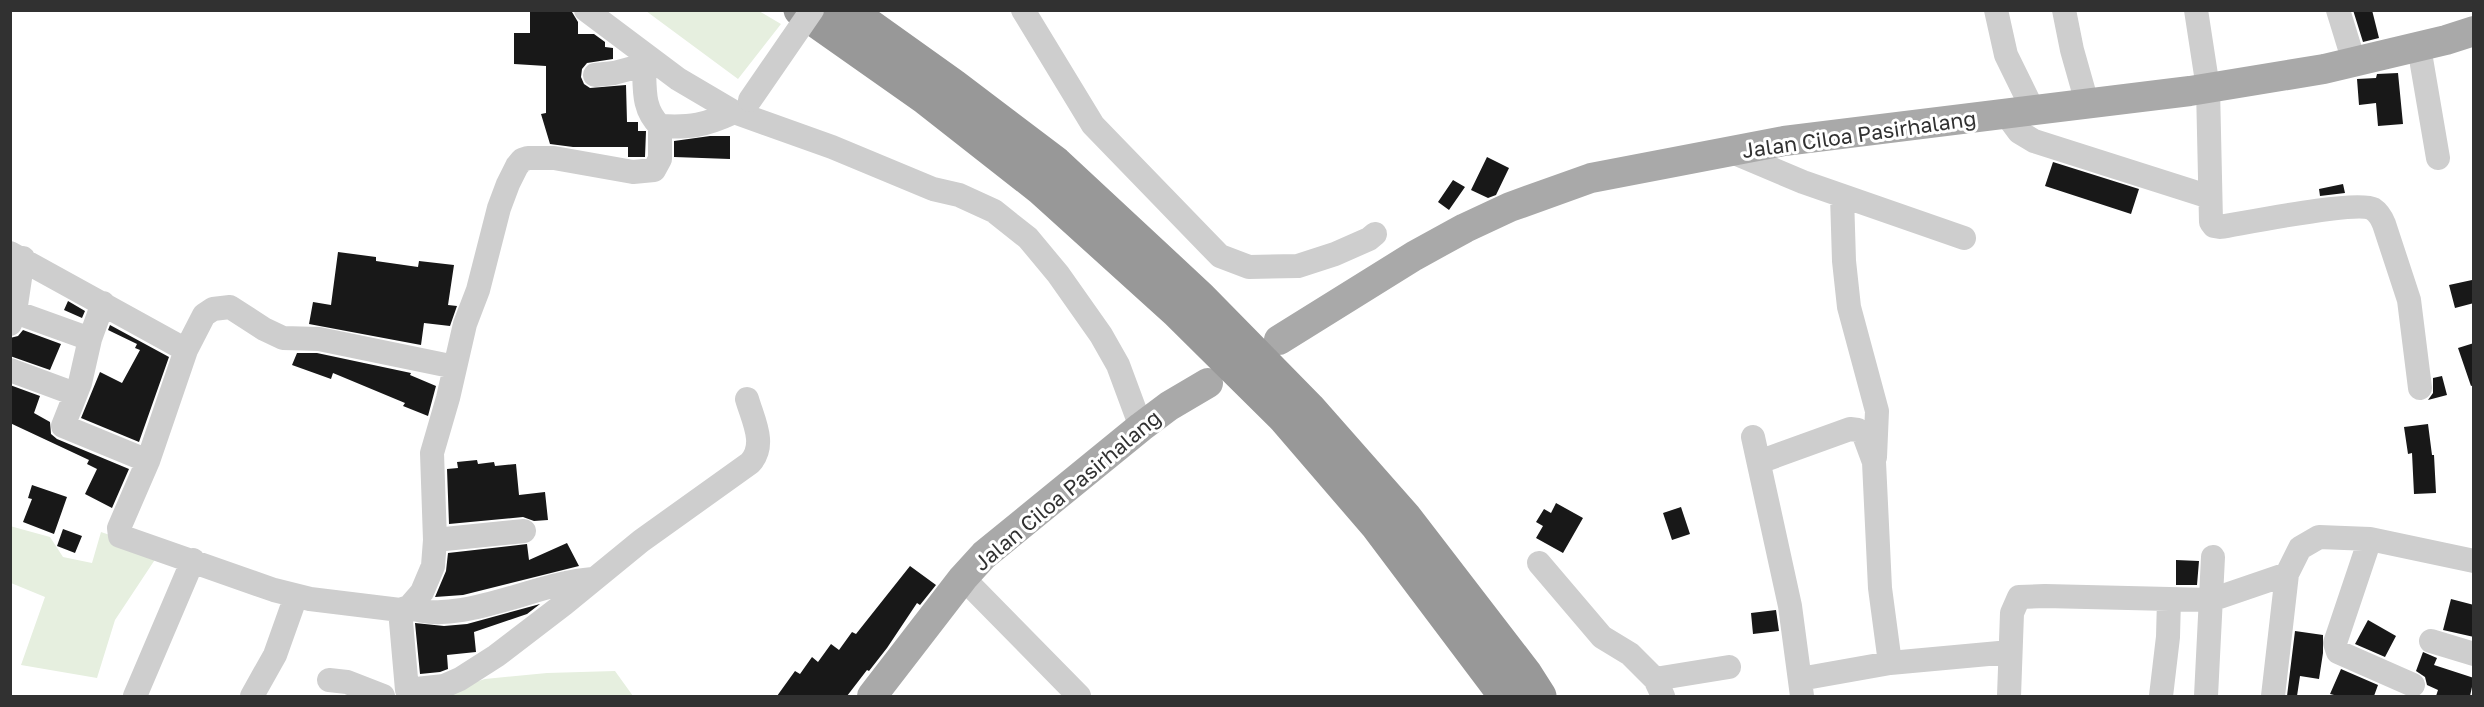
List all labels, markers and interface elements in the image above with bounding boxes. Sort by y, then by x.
street label: Jalan Ciloa Pasirhalang [1740,105,1978,163]
street label: Jalan Ciloa Pasirhalang [968,404,1166,576]

